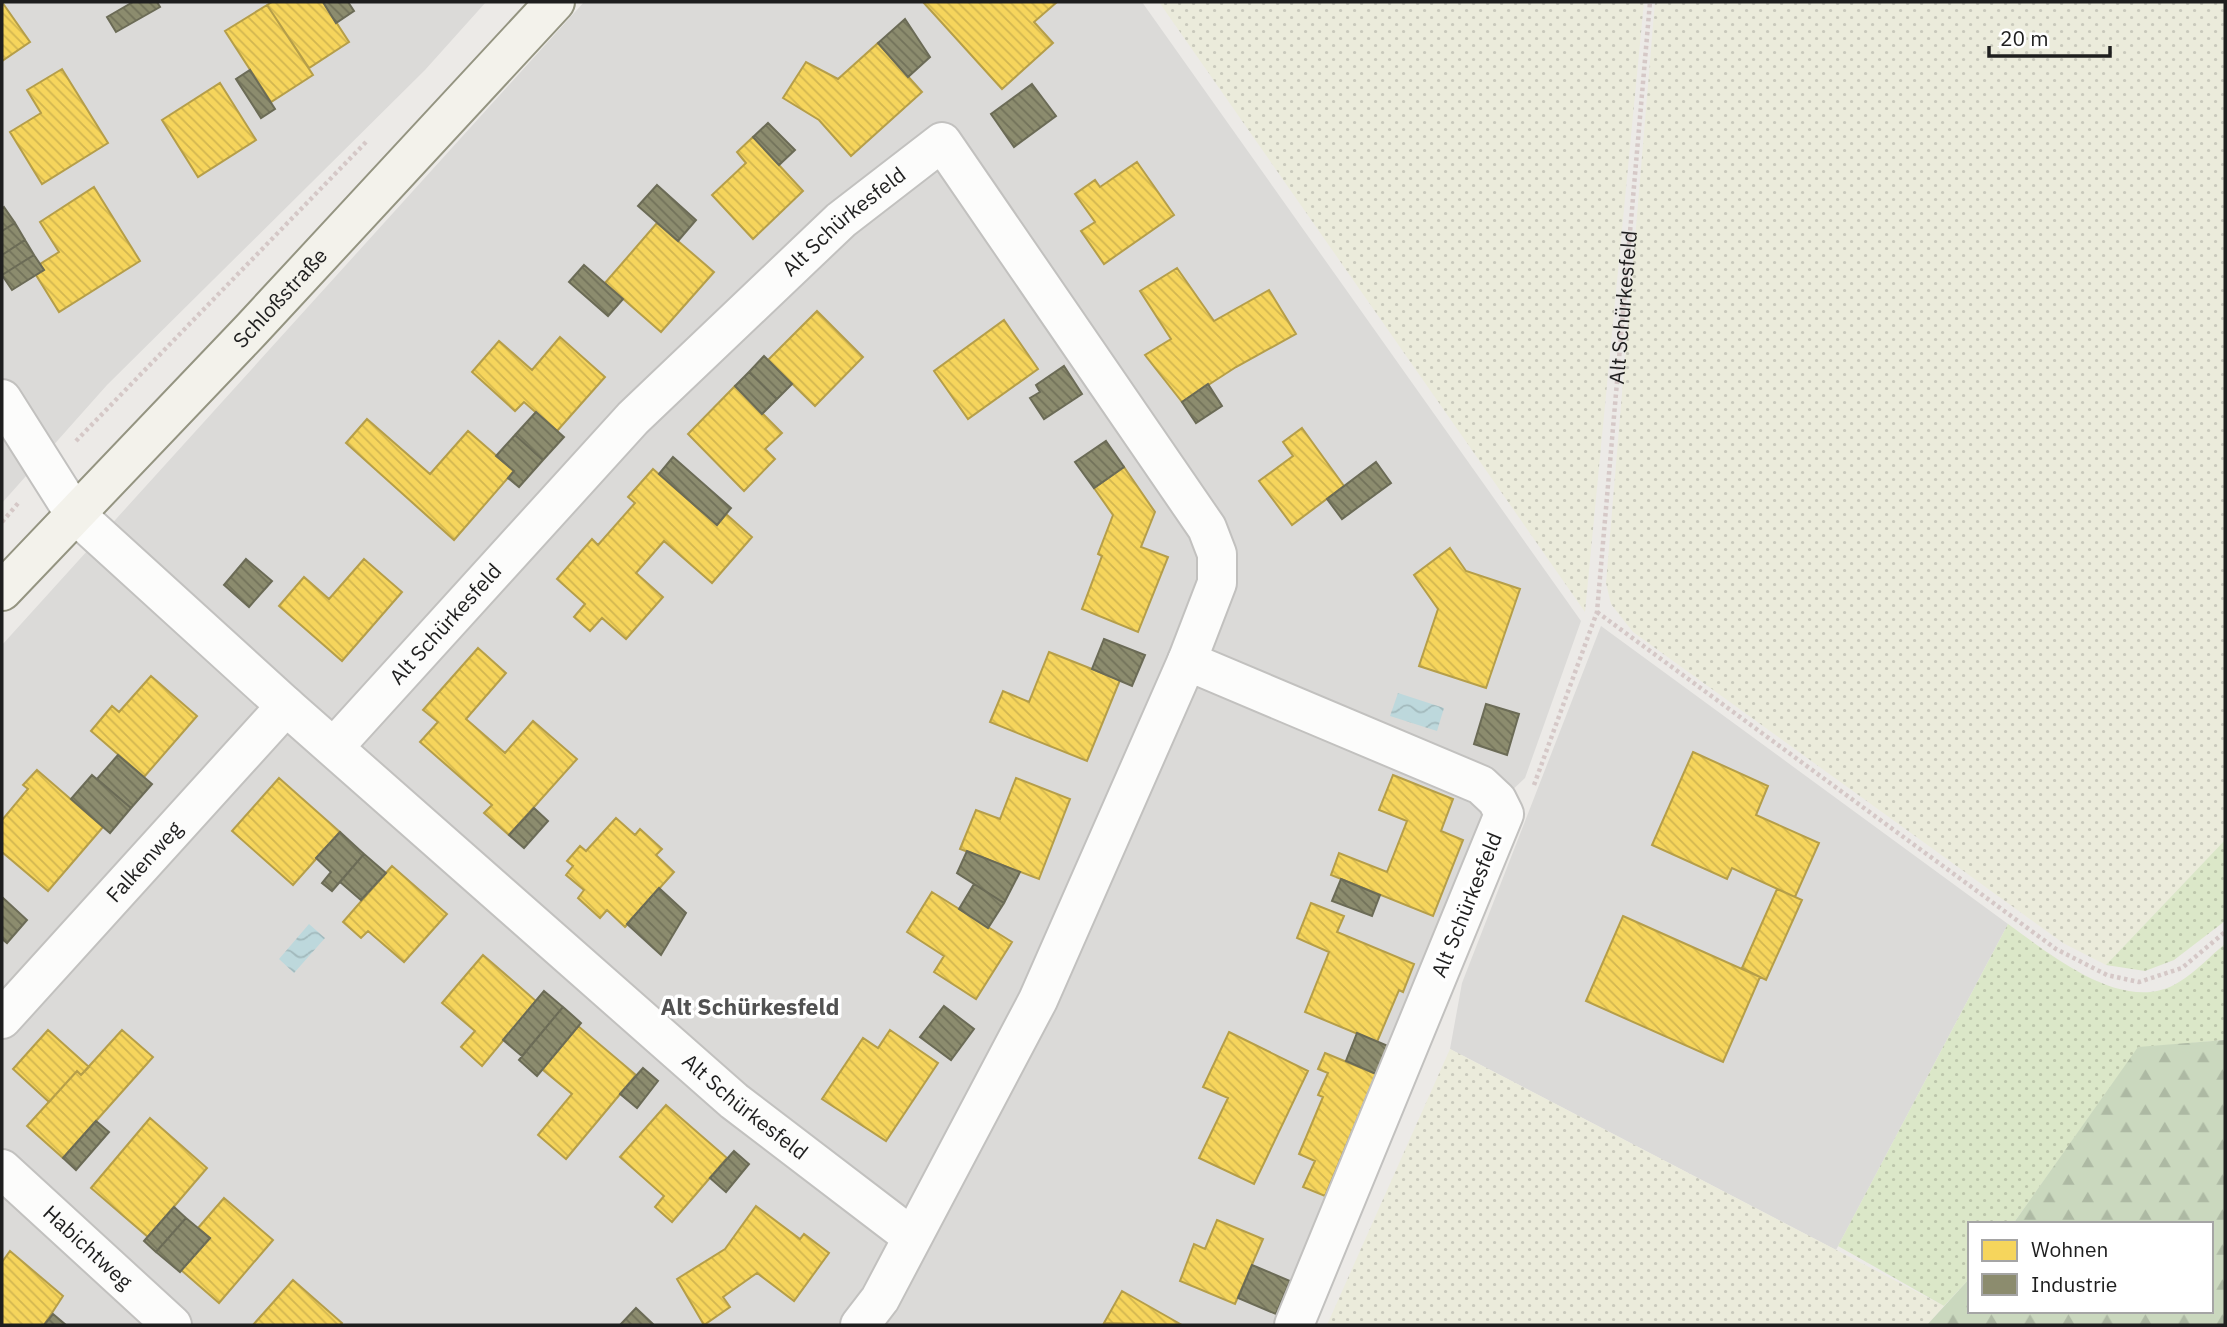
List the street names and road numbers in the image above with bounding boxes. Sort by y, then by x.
street label: Alt Schürkesfeld [776,160,911,282]
street label: Alt Schürkesfeld [1602,229,1643,385]
street label: Schloßstraße [226,242,333,354]
street label: Alt Schürkesfeld [383,557,507,690]
street label: Falkenweg [100,815,188,908]
street label: Alt Schürkesfeld [1424,828,1508,981]
street label: Alt Schürkesfeld [677,1047,814,1166]
street label: Habichtweg [37,1198,139,1295]

